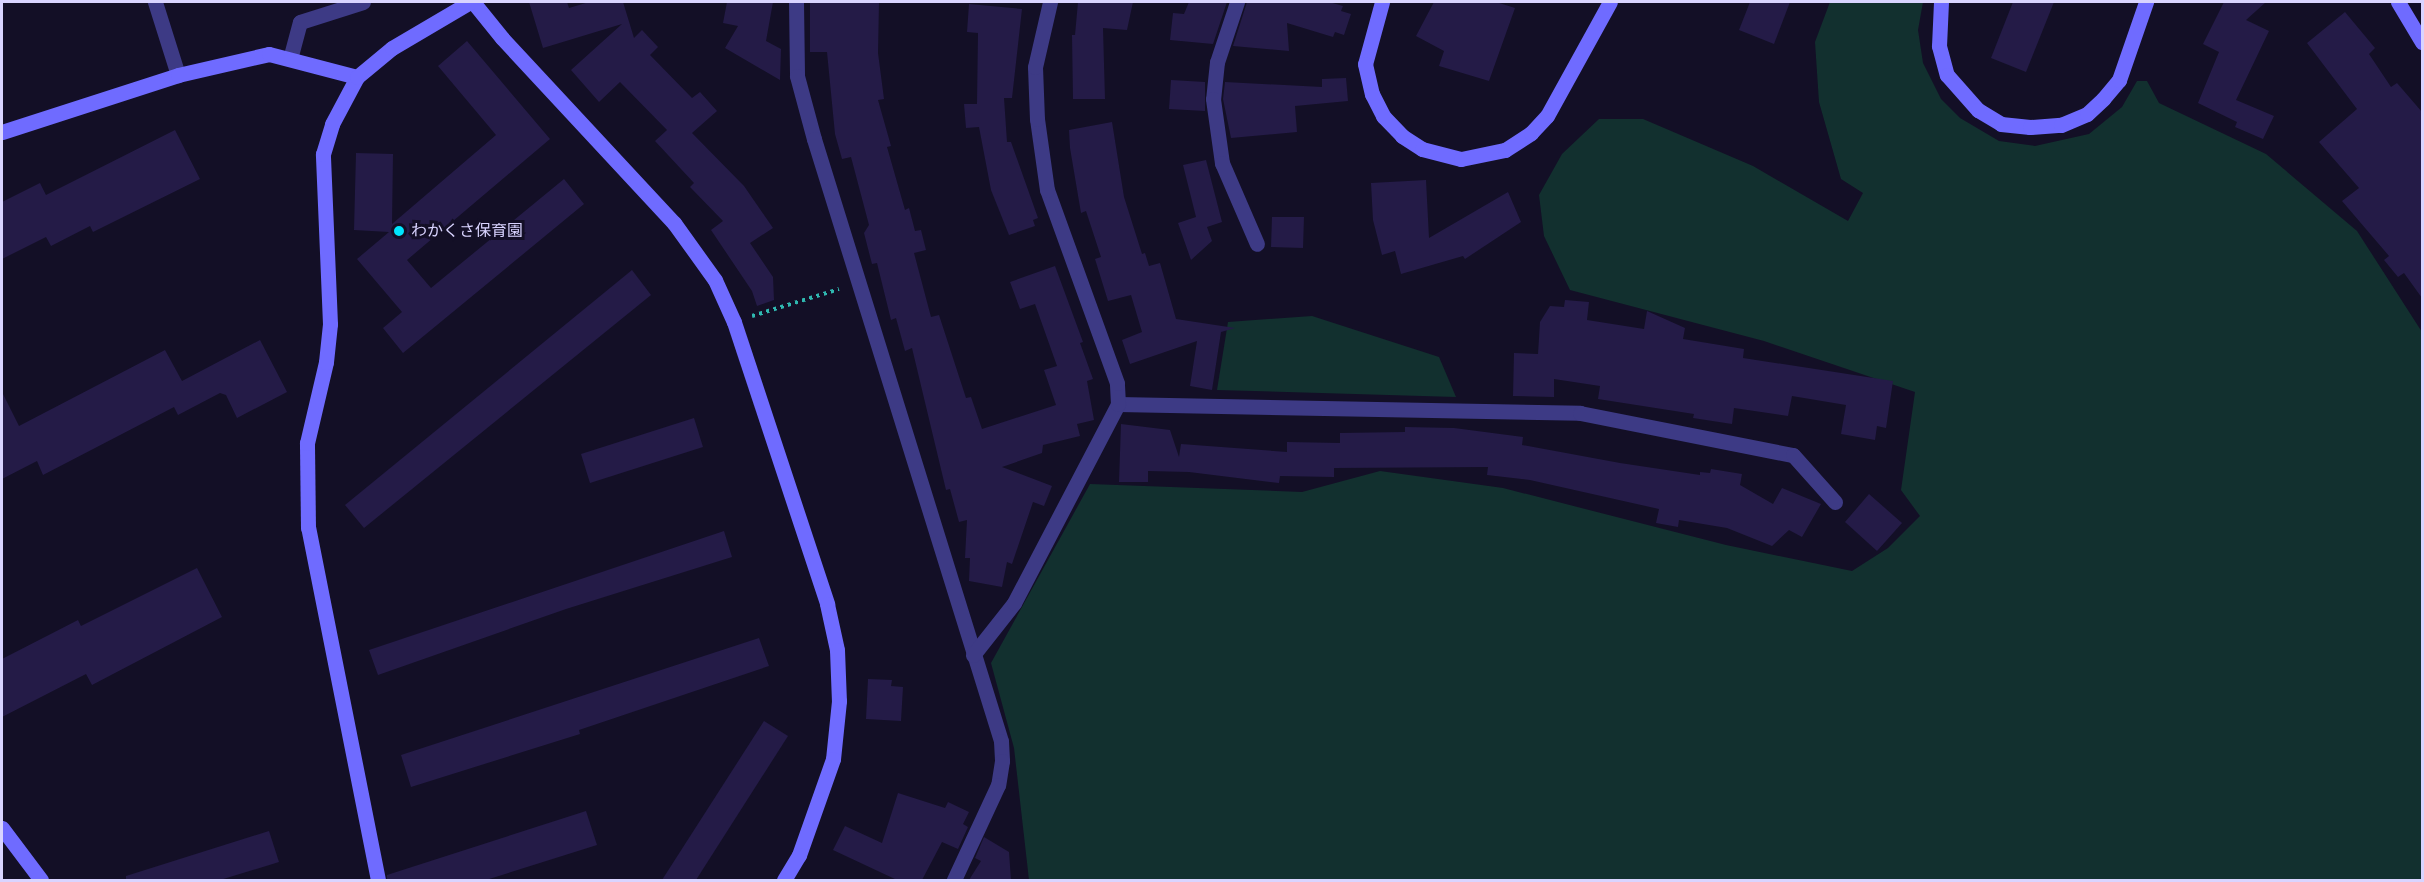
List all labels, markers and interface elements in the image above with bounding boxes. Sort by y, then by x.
place label: わかくさ保育園 [411,221,523,241]
marker: わかくさ保育園 [392,224,406,238]

